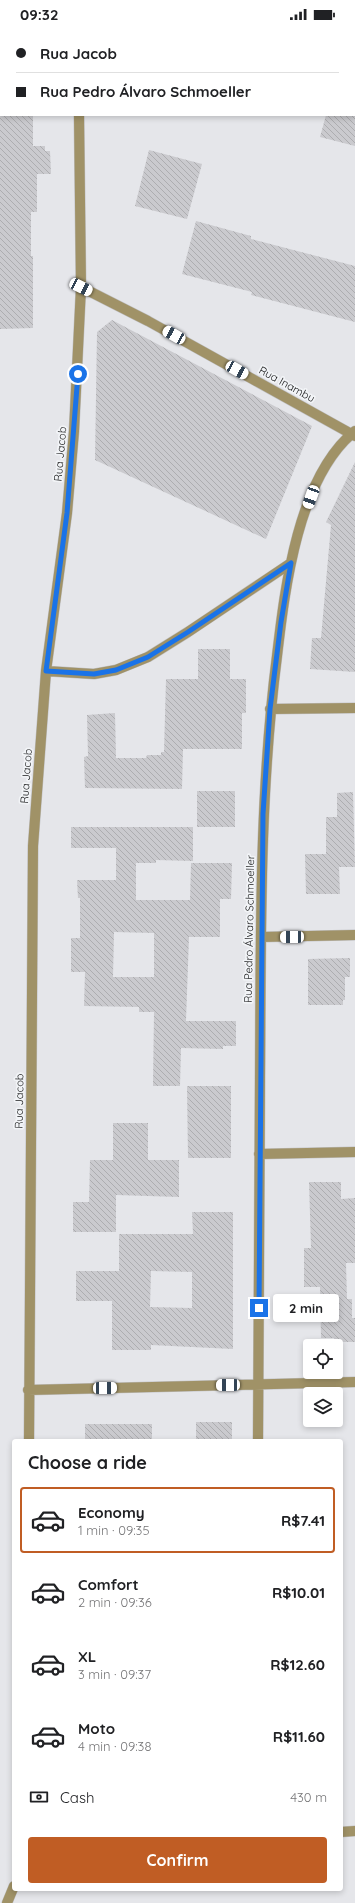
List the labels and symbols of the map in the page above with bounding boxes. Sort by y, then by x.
car [68,276,94,298]
car [161,324,187,346]
car [224,359,250,381]
street label: Rua Inambu [257,363,317,405]
route start [69,365,87,383]
street label: Rua Jacob [51,426,69,482]
car [301,484,321,510]
street label: Rua Jacob [17,748,35,804]
street label: Rua Pedro Álvaro Schmoeller [241,854,257,1003]
car [280,931,304,943]
street label: Rua Jacob [12,1073,26,1129]
callout: 2 min [273,1294,339,1322]
route end [250,1299,268,1317]
car [216,1379,240,1391]
car [93,1382,117,1394]

